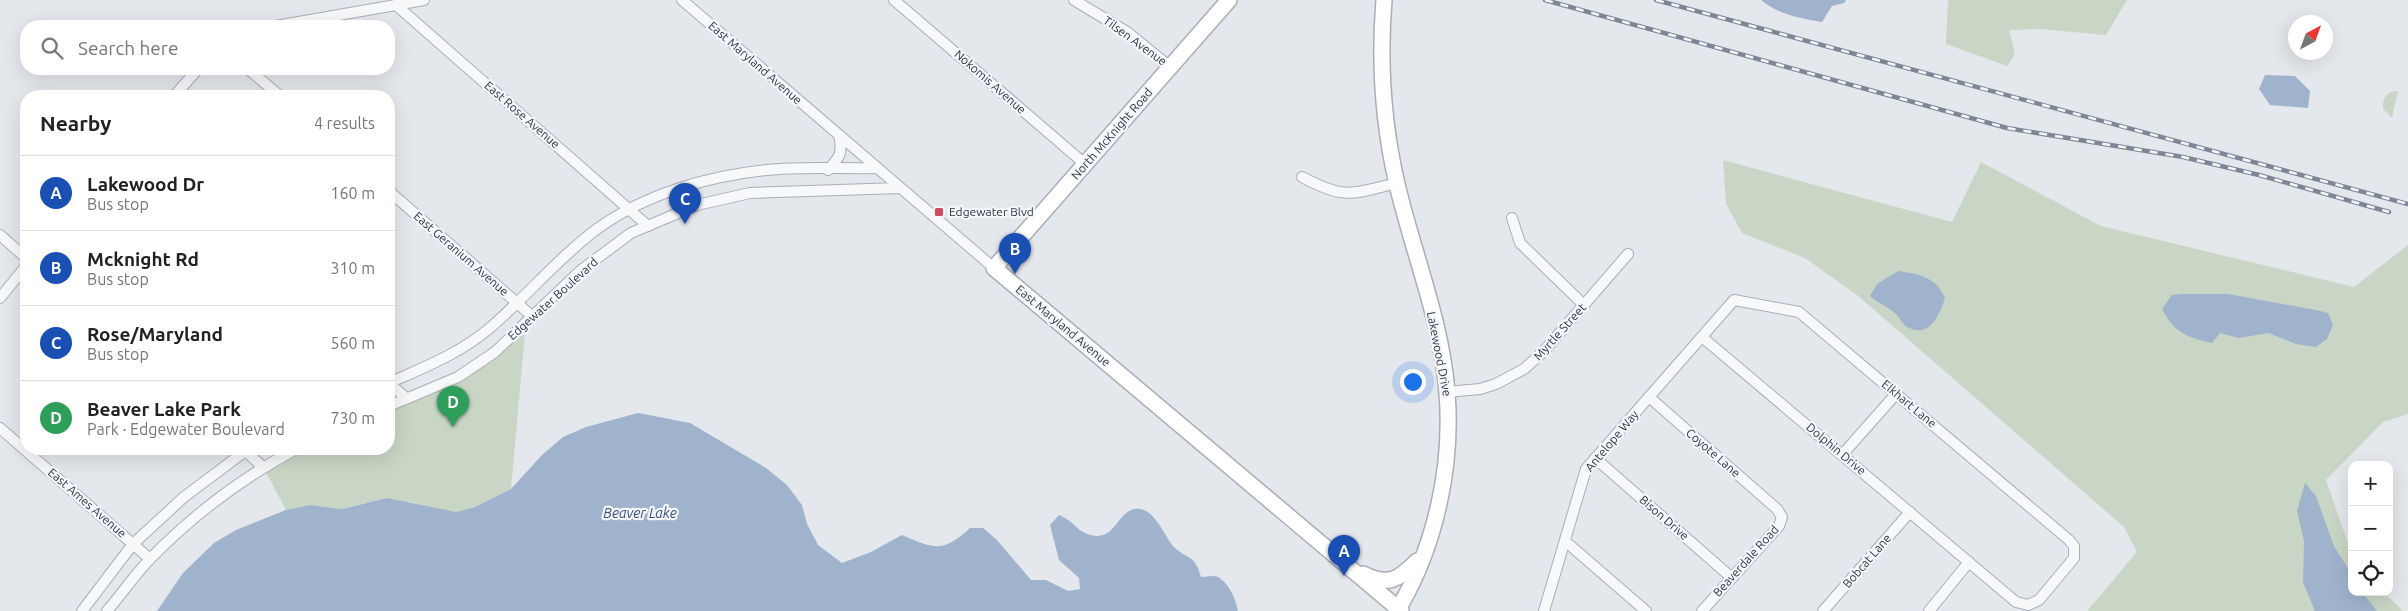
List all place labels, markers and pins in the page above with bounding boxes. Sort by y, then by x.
pin: C [669,183,701,224]
place label: Edgewater Blvd [949,205,1034,218]
marker: Edgewater Blvd [933,206,945,218]
pin: B [999,233,1031,274]
pin: D [437,386,469,427]
pin: A [1328,535,1360,576]

